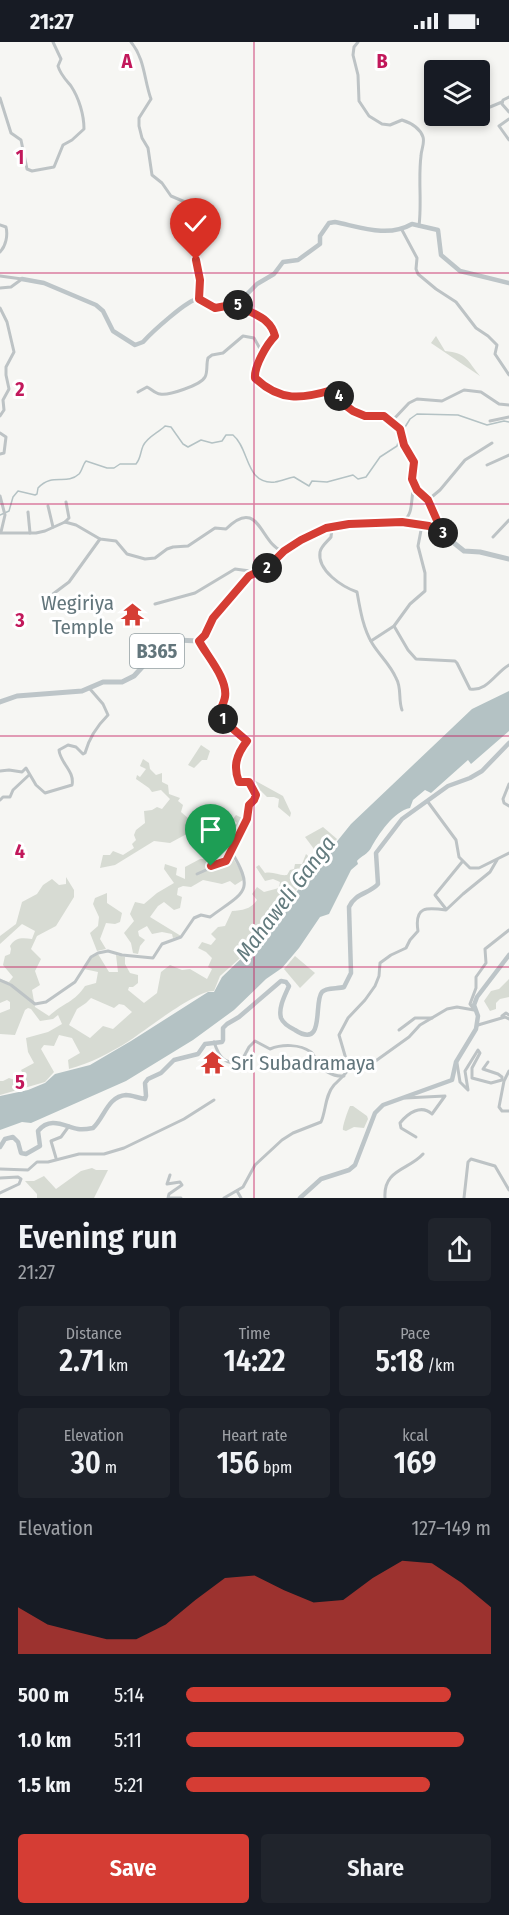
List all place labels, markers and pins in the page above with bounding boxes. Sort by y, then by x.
pin [170,198,221,260]
pin: 5 [223,290,253,320]
pin: 4 [324,381,354,411]
pin: 3 [428,518,458,548]
pin: 2 [252,553,282,583]
place label: Wegiriya Temple [41,590,114,640]
temple icon: Wegiriya Temple [119,602,145,628]
pin: 1 [208,704,238,734]
pin [185,804,236,866]
temple icon: Sri Subadramaya [200,1050,226,1076]
place label: Sri Subadramaya [231,1050,375,1076]

